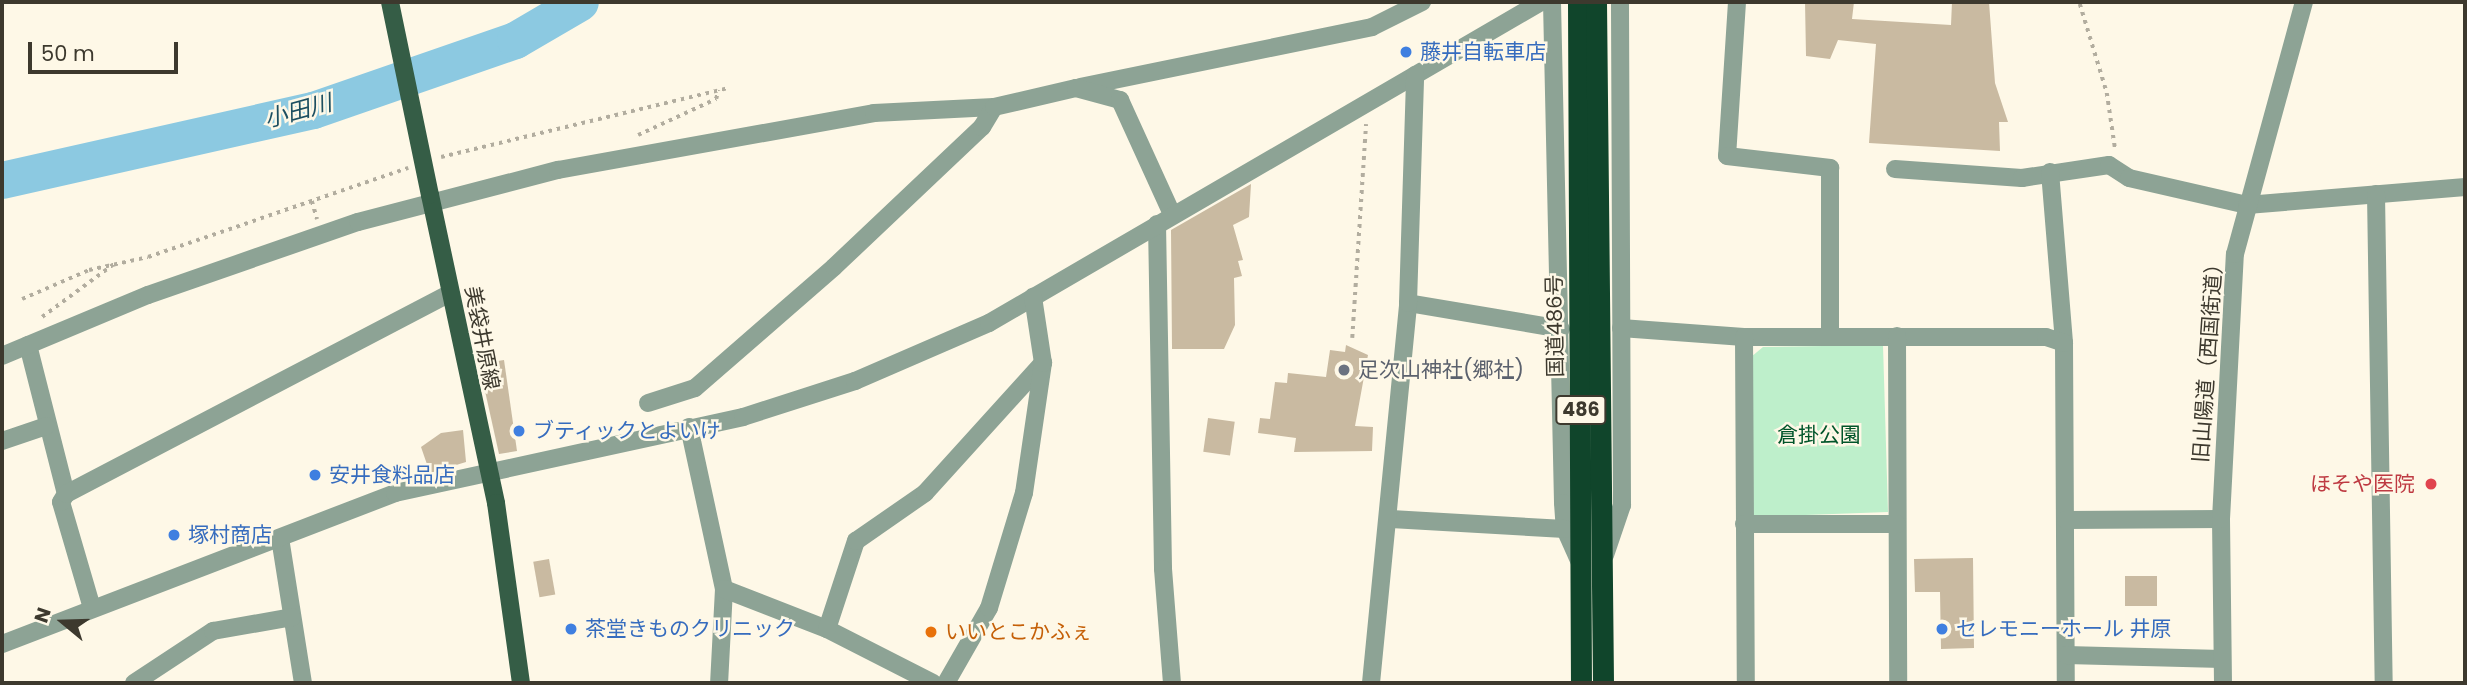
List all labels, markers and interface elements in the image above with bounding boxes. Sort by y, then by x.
scale bar [32,28,182,72]
text: 50 m [41,39,95,68]
place label: 藤井自転車店 [1420,39,1546,65]
marker: 藤井自転車店 [1398,44,1414,60]
water label: 小田川 [261,89,335,133]
street label: 旧山陽道（西国街道） [2188,252,2228,464]
street label: 国道486号 [1542,274,1568,378]
street label: 美袋井原線 [460,284,504,392]
place label: 足次山神社(郷社) [1358,357,1524,383]
marker: 足次山神社(郷社) [1336,362,1352,378]
road number: 486 [1555,394,1607,426]
place label: ブティックとよいけ [533,418,722,444]
park label: 倉掛公園 [1777,422,1861,448]
marker: ブティックとよいけ [511,423,527,439]
place label: 安井食料品店 [329,462,455,488]
marker: 安井食料品店 [307,467,323,483]
place label: ほそや医院 [2310,471,2415,497]
marker: ほそや医院 [2421,474,2441,494]
place label: 塚村商店 [188,522,272,548]
marker: 塚村商店 [166,527,182,543]
north arrow [28,587,98,657]
text: N [28,604,58,626]
place label: 茶堂きものクリニック [585,616,795,642]
place label: セレモニーホール 井原 [1956,616,2172,642]
place label: いいとこかふぇ [945,619,1092,645]
marker: 茶堂きものクリニック [563,621,579,637]
marker: セレモニーホール 井原 [1934,621,1950,637]
marker: いいとこかふぇ [923,624,939,640]

